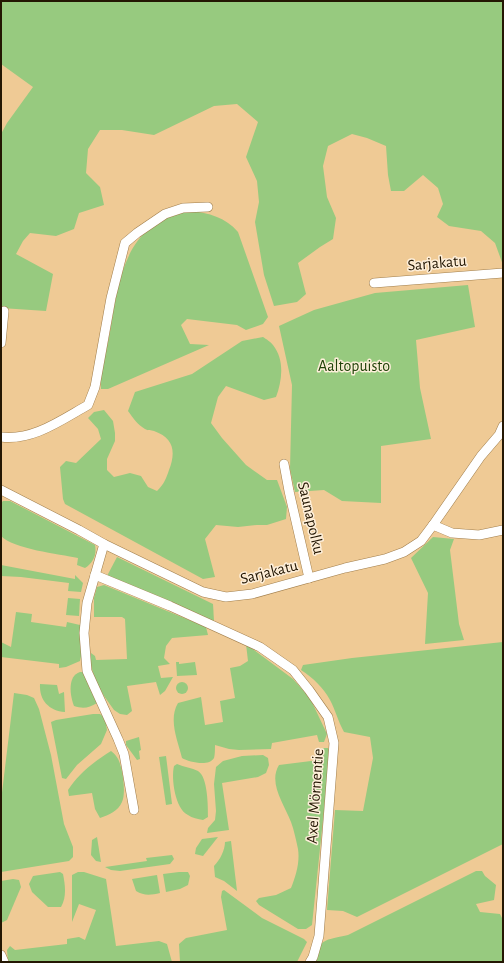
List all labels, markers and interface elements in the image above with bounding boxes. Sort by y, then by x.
street label: Sarjakatu [407,252,467,275]
park label: Aaltopuisto [318,358,390,374]
street label: Saunapolku [295,480,327,556]
street label: Sarjakatu [238,557,300,588]
street label: Axel Mörnentie [304,748,326,844]

